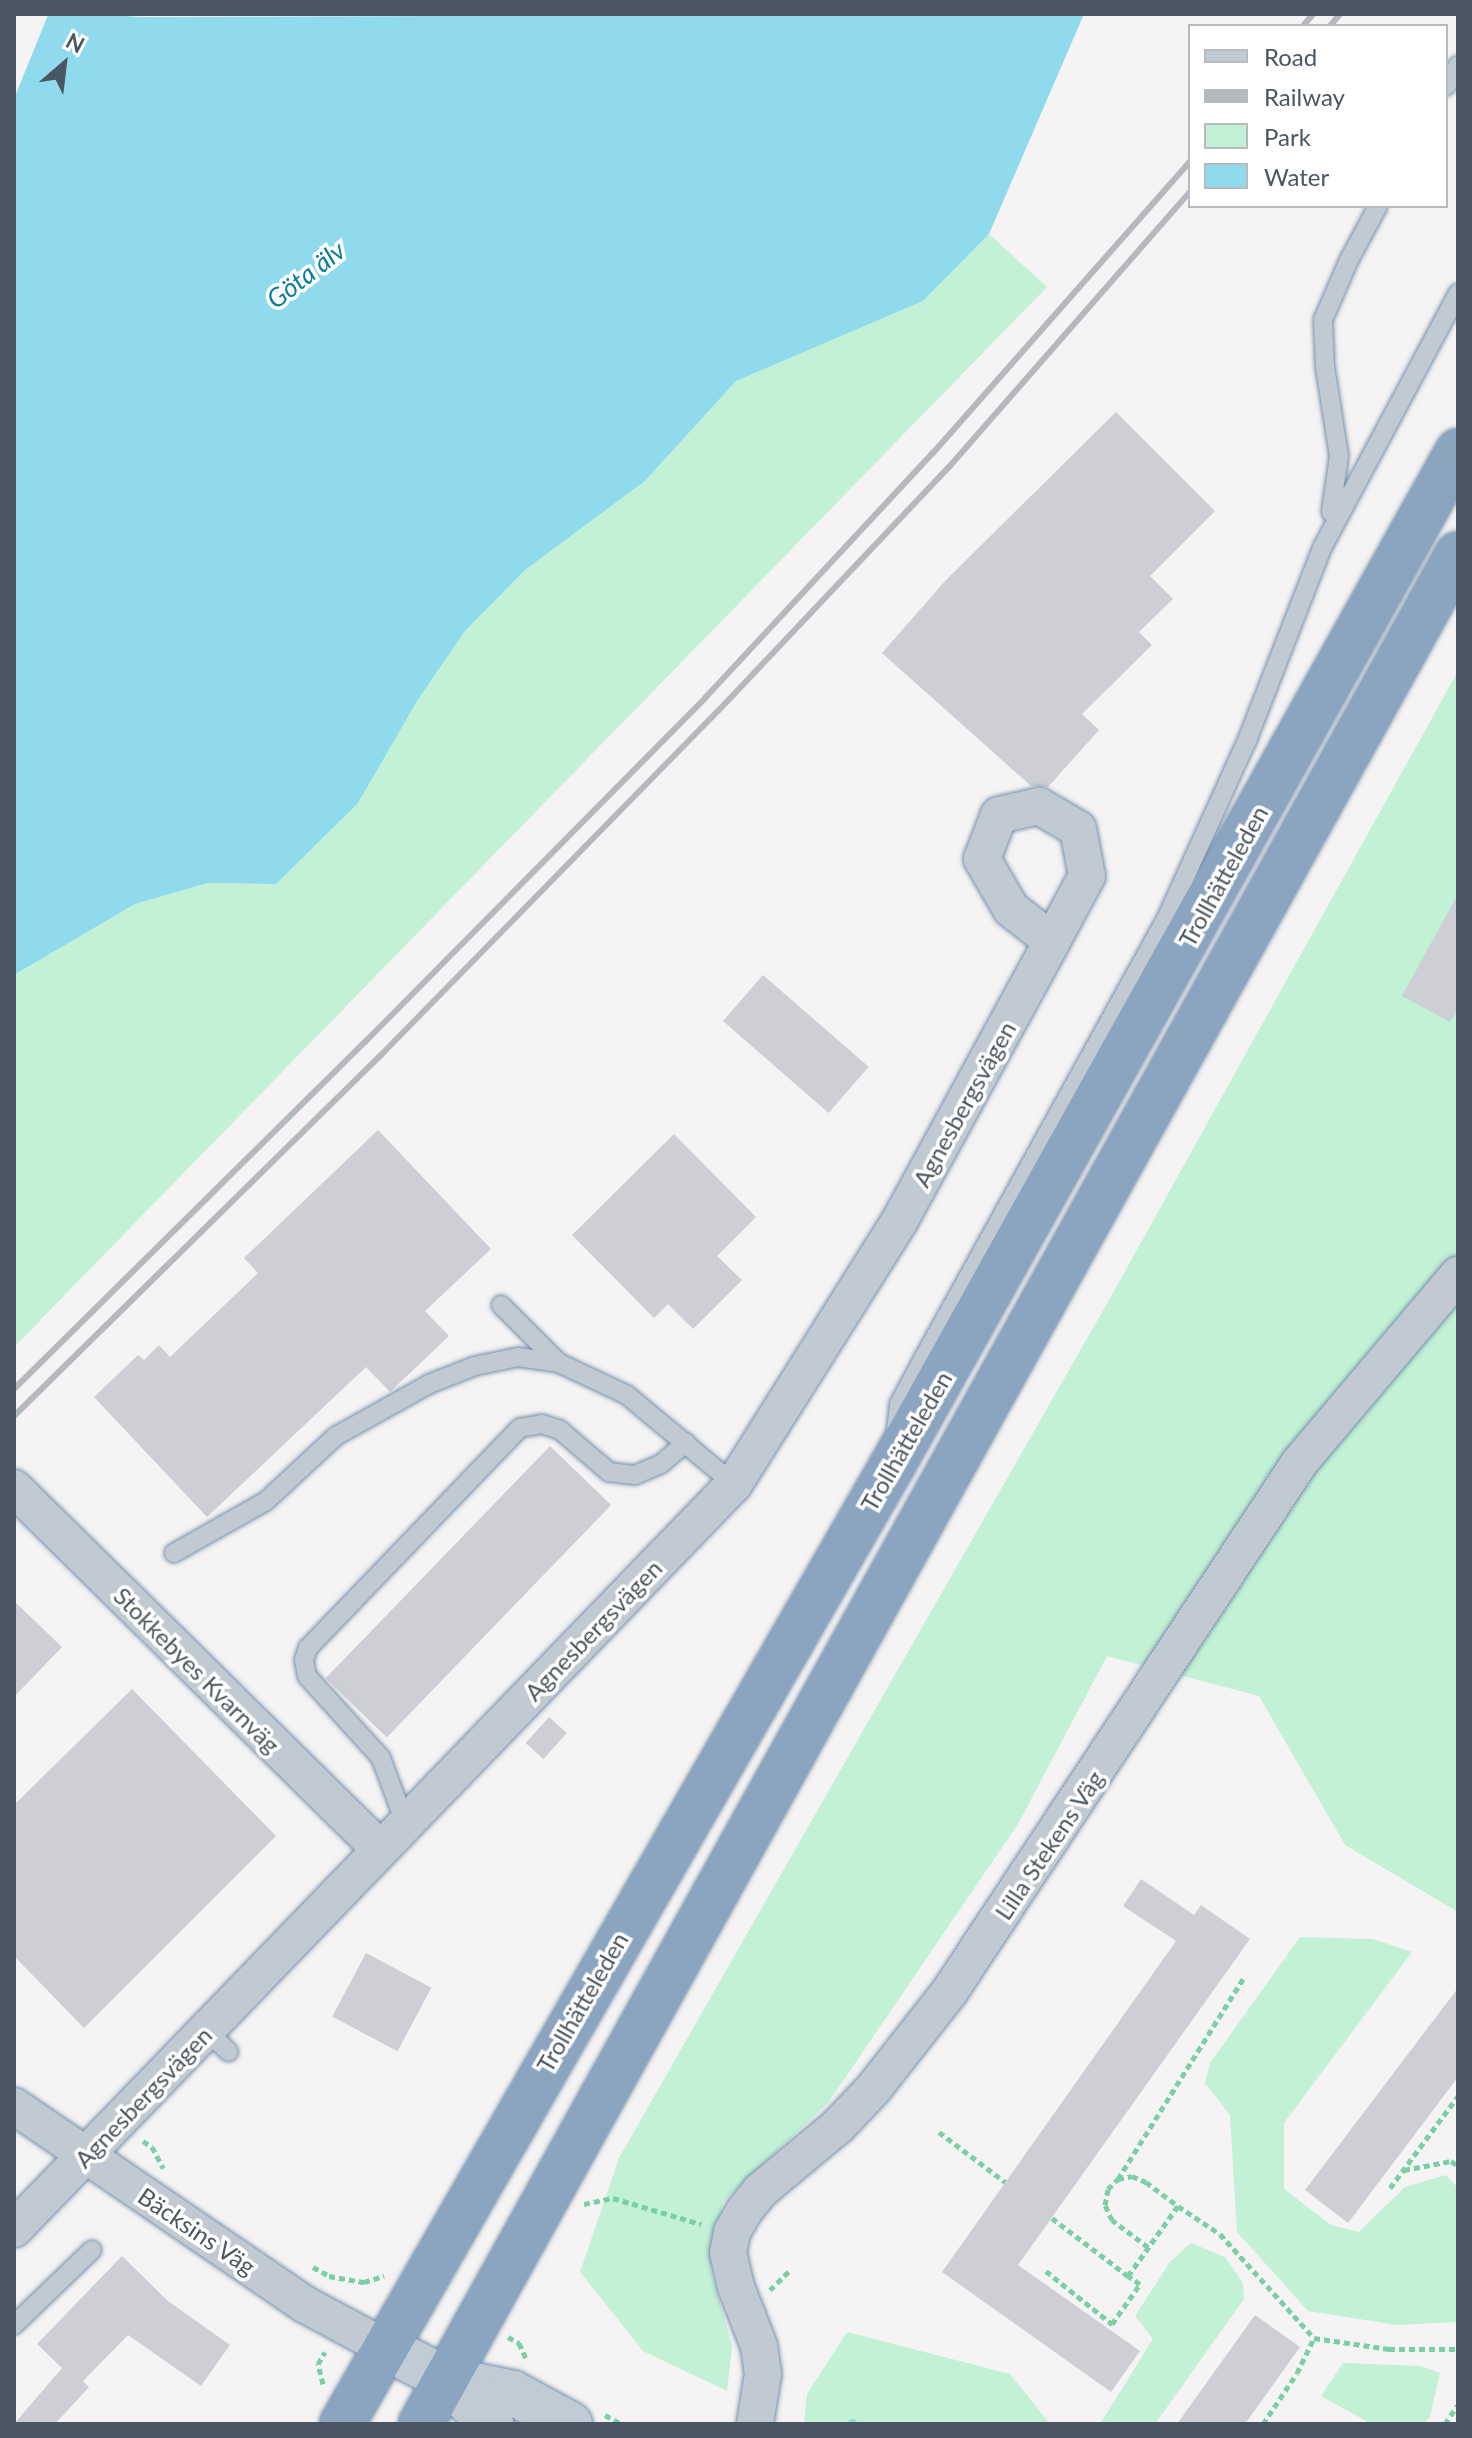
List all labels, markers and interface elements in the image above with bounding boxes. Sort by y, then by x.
north arrow [24,24,104,104]
legend [1188,24,1448,208]
text: N [62,26,89,58]
text: Road [1264,42,1317,71]
text: Railway [1264,82,1345,111]
text: Park [1264,122,1311,151]
text: Water [1264,162,1329,191]
water label: Göta älv [261,235,351,315]
street label: Trollhätteleden [1172,800,1274,952]
street label: Agnesbergsvägen [907,1016,1021,1192]
street label: Trollhätteleden [854,1366,958,1516]
street label: Agnesbergsvägen [518,1554,668,1706]
street label: Stokkebyes Kvarnväg [108,1581,286,1759]
street label: Lilla Stekens Väg [988,1765,1110,1925]
street label: Trollhätteleden [530,1927,634,2077]
street label: Agnesbergsvägen [68,2021,218,2173]
street label: Bäcksins Väg [133,2181,261,2281]

